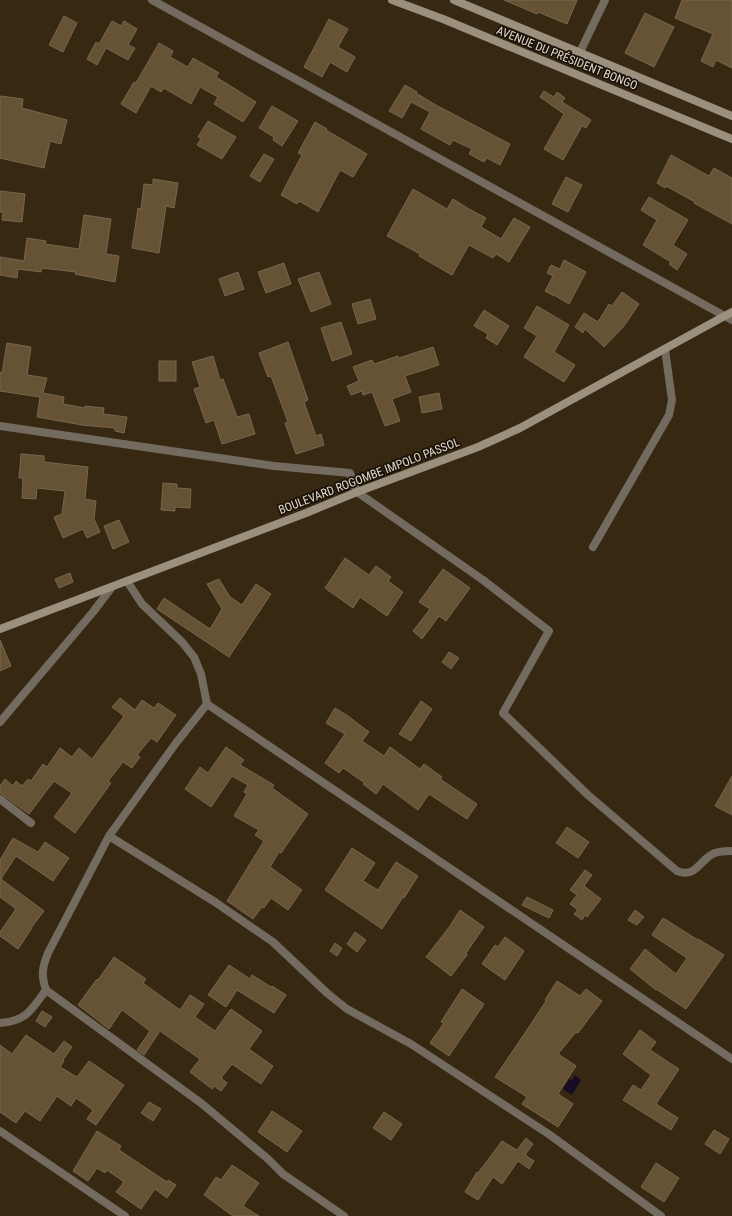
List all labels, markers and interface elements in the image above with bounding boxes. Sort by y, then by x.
street label: AVENUE DU PRÉSIDENT BONGO [494,22,640,93]
street label: BOULEVARD ROGOMBE IMPOLO PASSOL [276,435,462,517]

